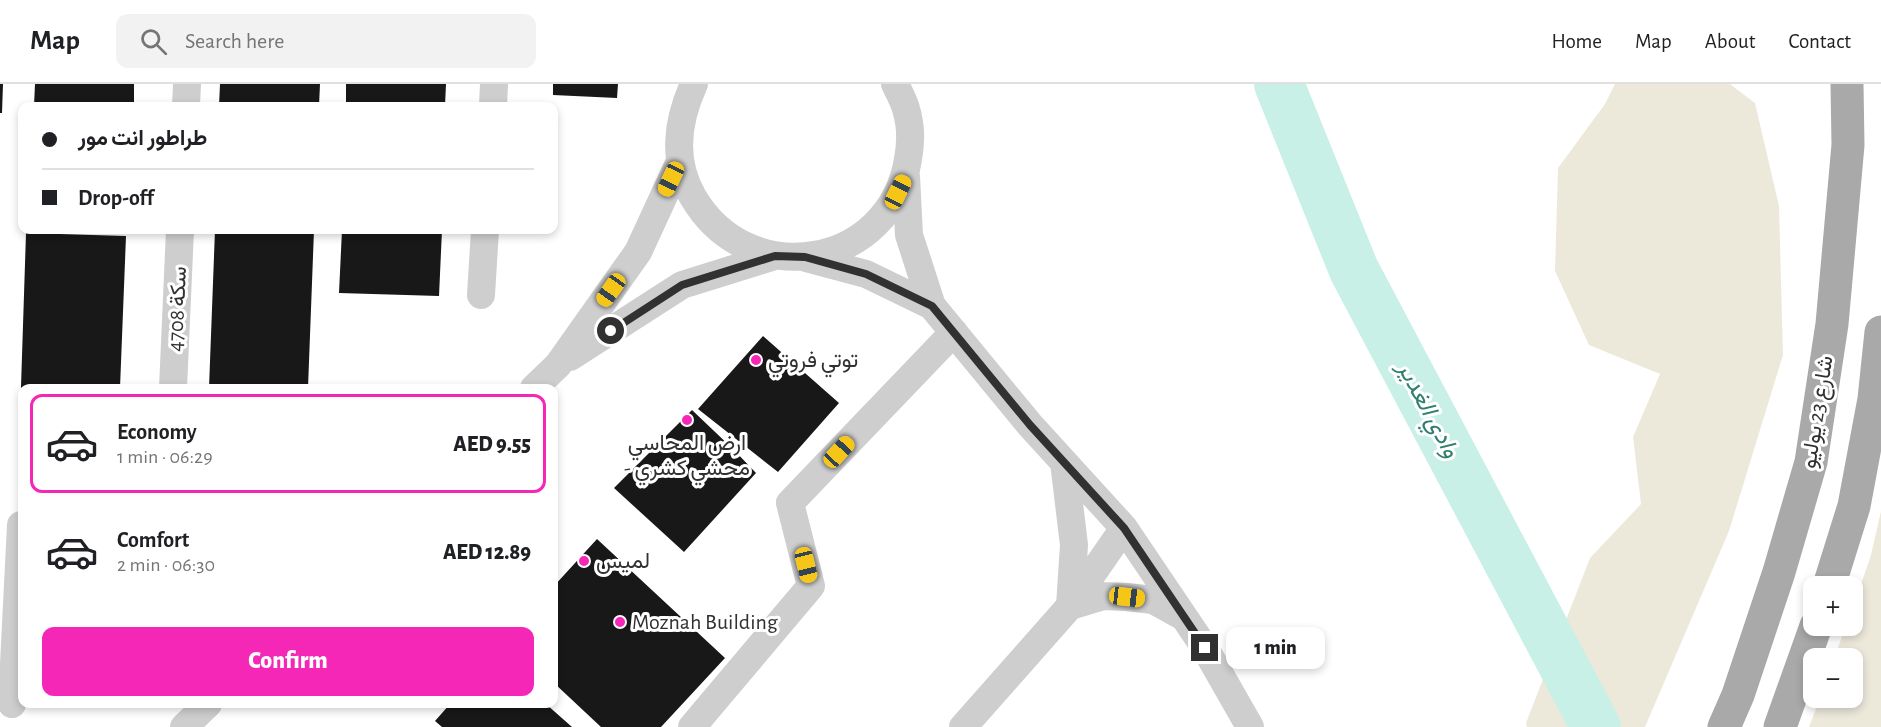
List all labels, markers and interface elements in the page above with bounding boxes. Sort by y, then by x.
search box [116,14,536,68]
icon: search [137,25,170,58]
text: Map [30,27,80,55]
text: Search here [185,30,284,52]
text: Home [1551,31,1602,52]
text: Map [1635,31,1672,52]
text: About [1705,31,1755,52]
text: Contact [1788,31,1851,52]
text: طراطور انت مور [78,127,207,149]
car [655,159,687,199]
car [882,172,914,212]
text: Drop-off [78,187,154,209]
street label: سكة 4708 [164,266,190,352]
car [593,270,629,310]
route start [597,317,624,344]
place label: توتي فروتي [768,349,858,378]
marker: توتي فروتي [749,353,763,367]
street label: شارع 23 يوليو [1797,354,1840,470]
water label: وادي الغدير [1387,356,1463,465]
marker: ارض المحاسي - محشي كشري [680,413,694,427]
icon: car [45,417,99,471]
text: Economy [117,421,197,443]
place label: ارض المحاسي - محشي كشري [624,432,750,486]
text: AED 9.55 [453,433,531,455]
car [820,433,858,471]
text: 1 min · 06:29 [117,447,213,467]
icon: car [45,525,99,579]
text: Comfort [117,529,189,551]
text: AED 12.89 [443,541,531,563]
car [793,545,819,585]
place label: لميس [596,550,650,574]
marker: لميس [577,554,591,568]
text: 2 min · 06:30 [117,555,215,575]
map controls [1803,576,1863,708]
button: + [1803,576,1863,636]
car [1108,586,1146,608]
place label: Moznah Building [632,611,778,633]
marker: Moznah Building [613,615,627,629]
button: Confirm [42,627,534,696]
callout: 1 min [1226,627,1325,669]
route end [1191,634,1218,661]
text: 1 min [1254,638,1297,658]
button: − [1803,648,1863,708]

